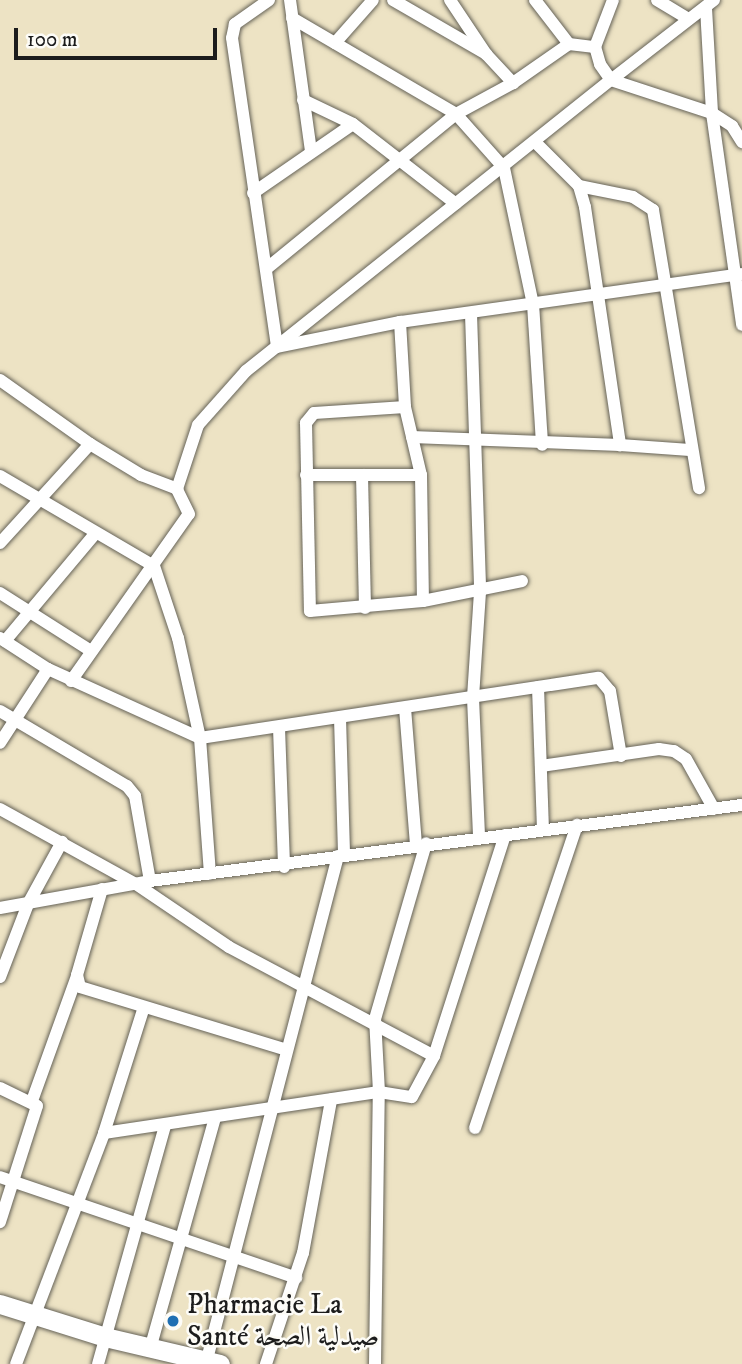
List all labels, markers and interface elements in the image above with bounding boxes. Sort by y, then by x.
scale bar [18,14,220,58]
text: 100 m [27,27,78,53]
place label: Pharmacie La Santé صيدلية الصحة [187,1288,379,1354]
marker: Pharmacie La Santé صيدلية الصحة [165,1313,181,1329]

